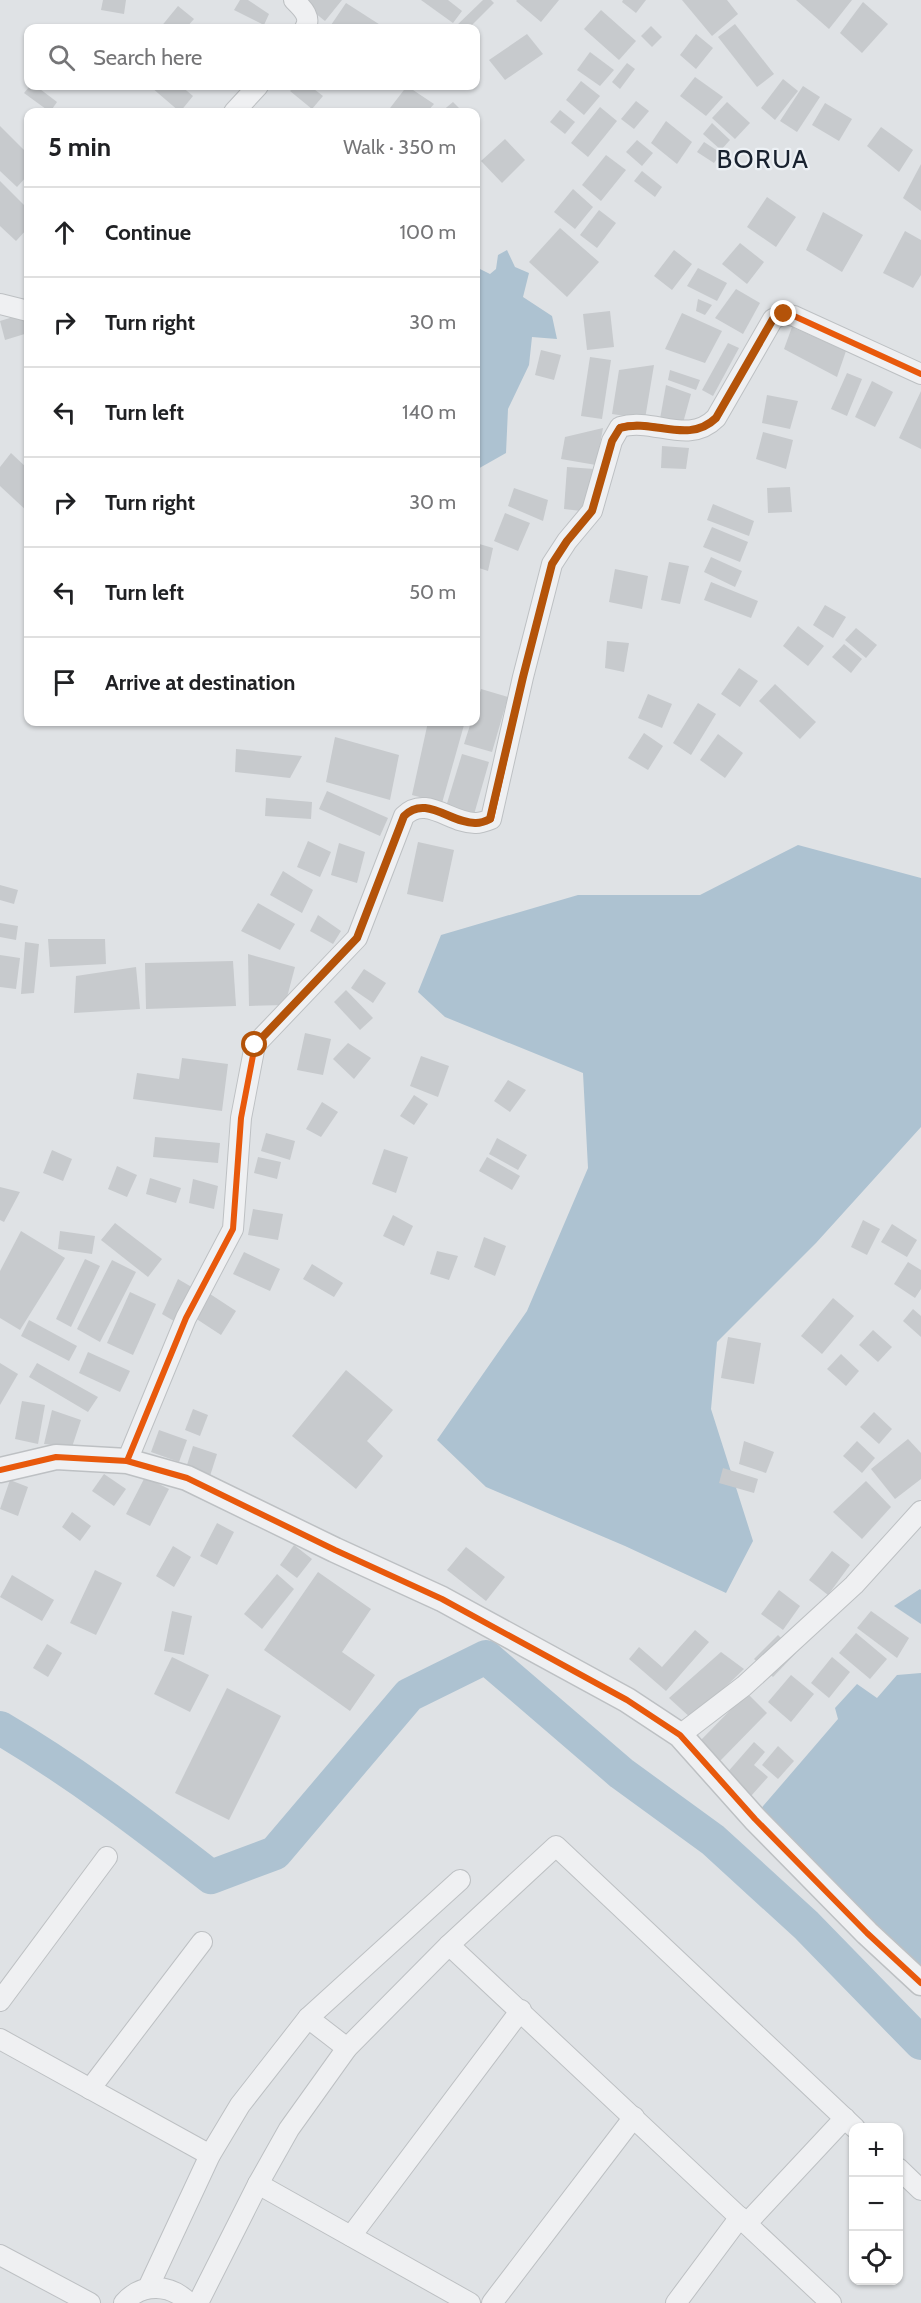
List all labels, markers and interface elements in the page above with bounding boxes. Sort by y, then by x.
search box [24,24,480,90]
icon: search [45,41,78,74]
text: Search here [93,44,202,71]
text: 5 min [48,131,111,163]
text: Walk · 350 m [343,135,456,159]
district label: BORUA [716,143,810,175]
icon: ahead [48,216,81,249]
text: Continue [105,219,191,246]
text: 100 m [400,220,456,244]
route end [770,300,796,326]
icon: right [48,306,81,339]
text: Turn right [105,309,195,336]
text: 30 m [409,310,456,334]
icon: left [48,396,81,429]
text: Turn left [105,399,184,426]
text: 140 m [402,400,456,424]
icon: right [48,486,81,519]
text: Turn right [105,489,195,516]
text: 30 m [409,490,456,514]
icon: left [48,576,81,609]
text: Turn left [105,579,184,606]
text: 50 m [409,580,456,604]
icon: arrive [48,666,81,699]
text: Arrive at destination [105,669,295,696]
route start [241,1031,267,1057]
map controls [849,2123,903,2285]
button: + [849,2123,903,2177]
button: − [849,2177,903,2231]
button: locate [849,2231,903,2285]

